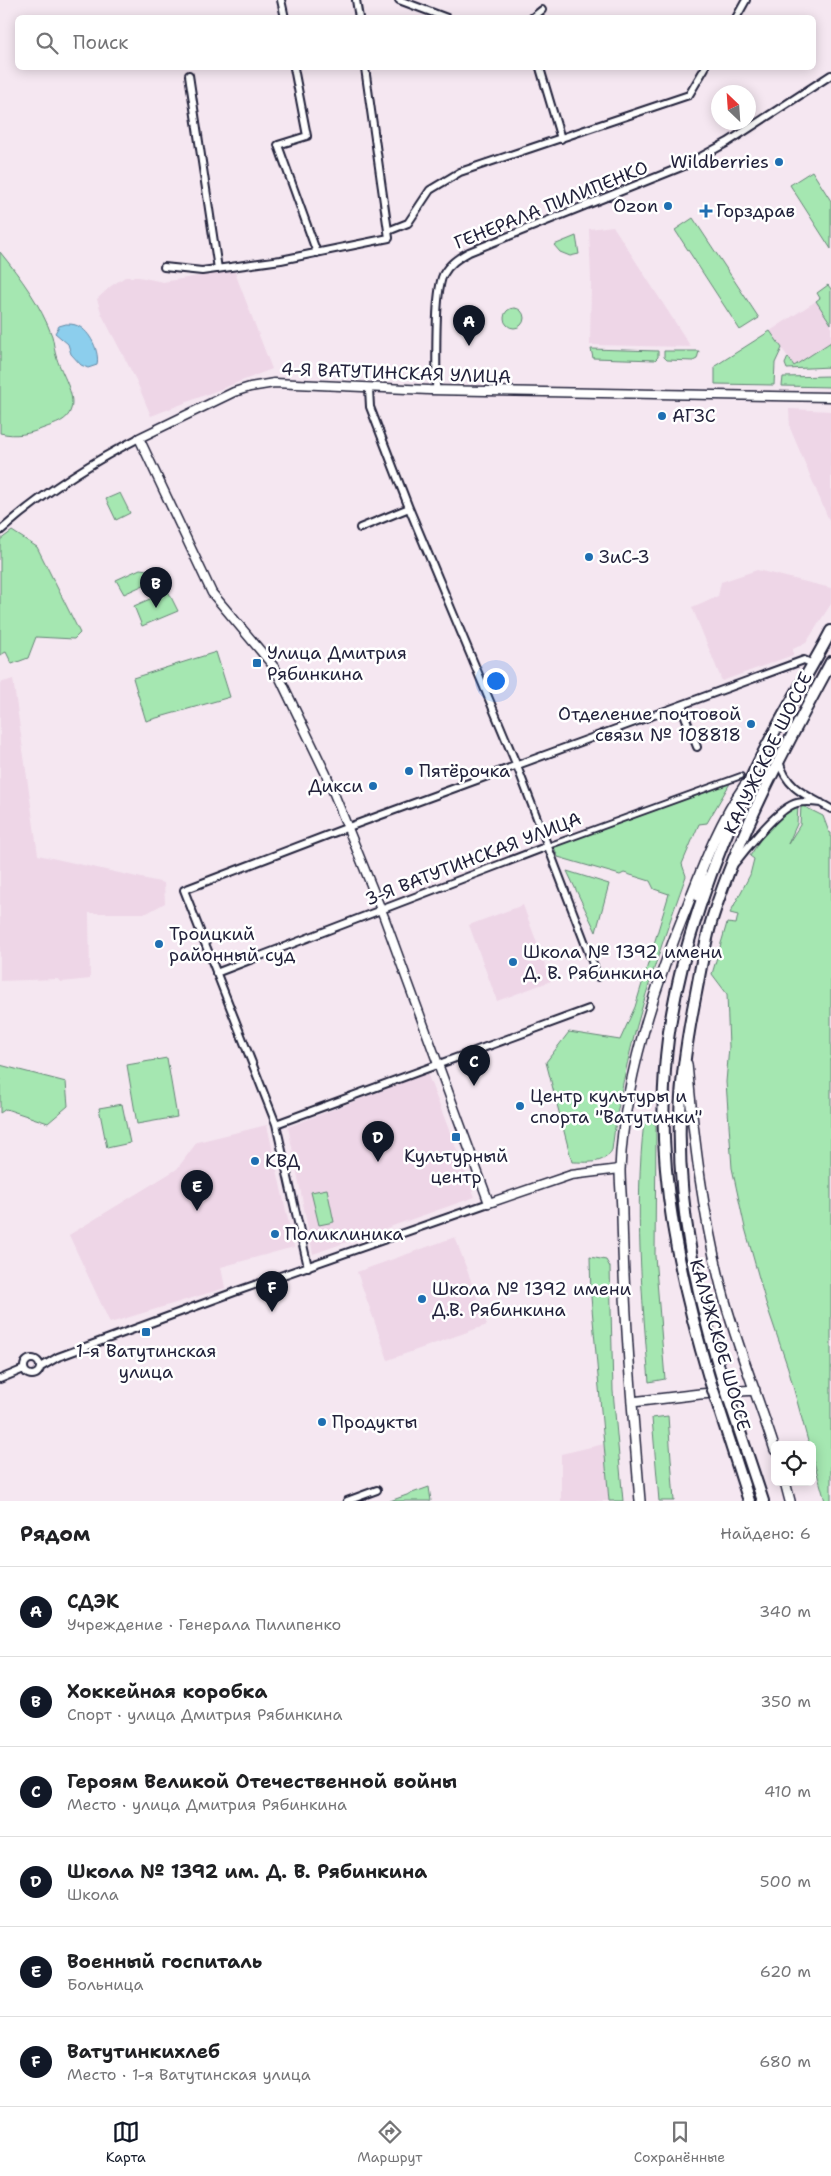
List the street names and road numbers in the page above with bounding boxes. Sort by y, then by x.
street label: ГЕНЕРАЛА ПИЛИПЕНКО [451,155,651,255]
street label: 4-Я ВАТУТИНСКАЯ УЛИЦА [281,357,511,389]
street label: КАЛУЖСКОЕ ШОССЕ [718,668,818,838]
street label: 3-Я ВАТУТИНСКАЯ УЛИЦА [361,807,585,911]
street label: КАЛУЖСКОЕ ШОССЕ [684,1256,756,1434]

